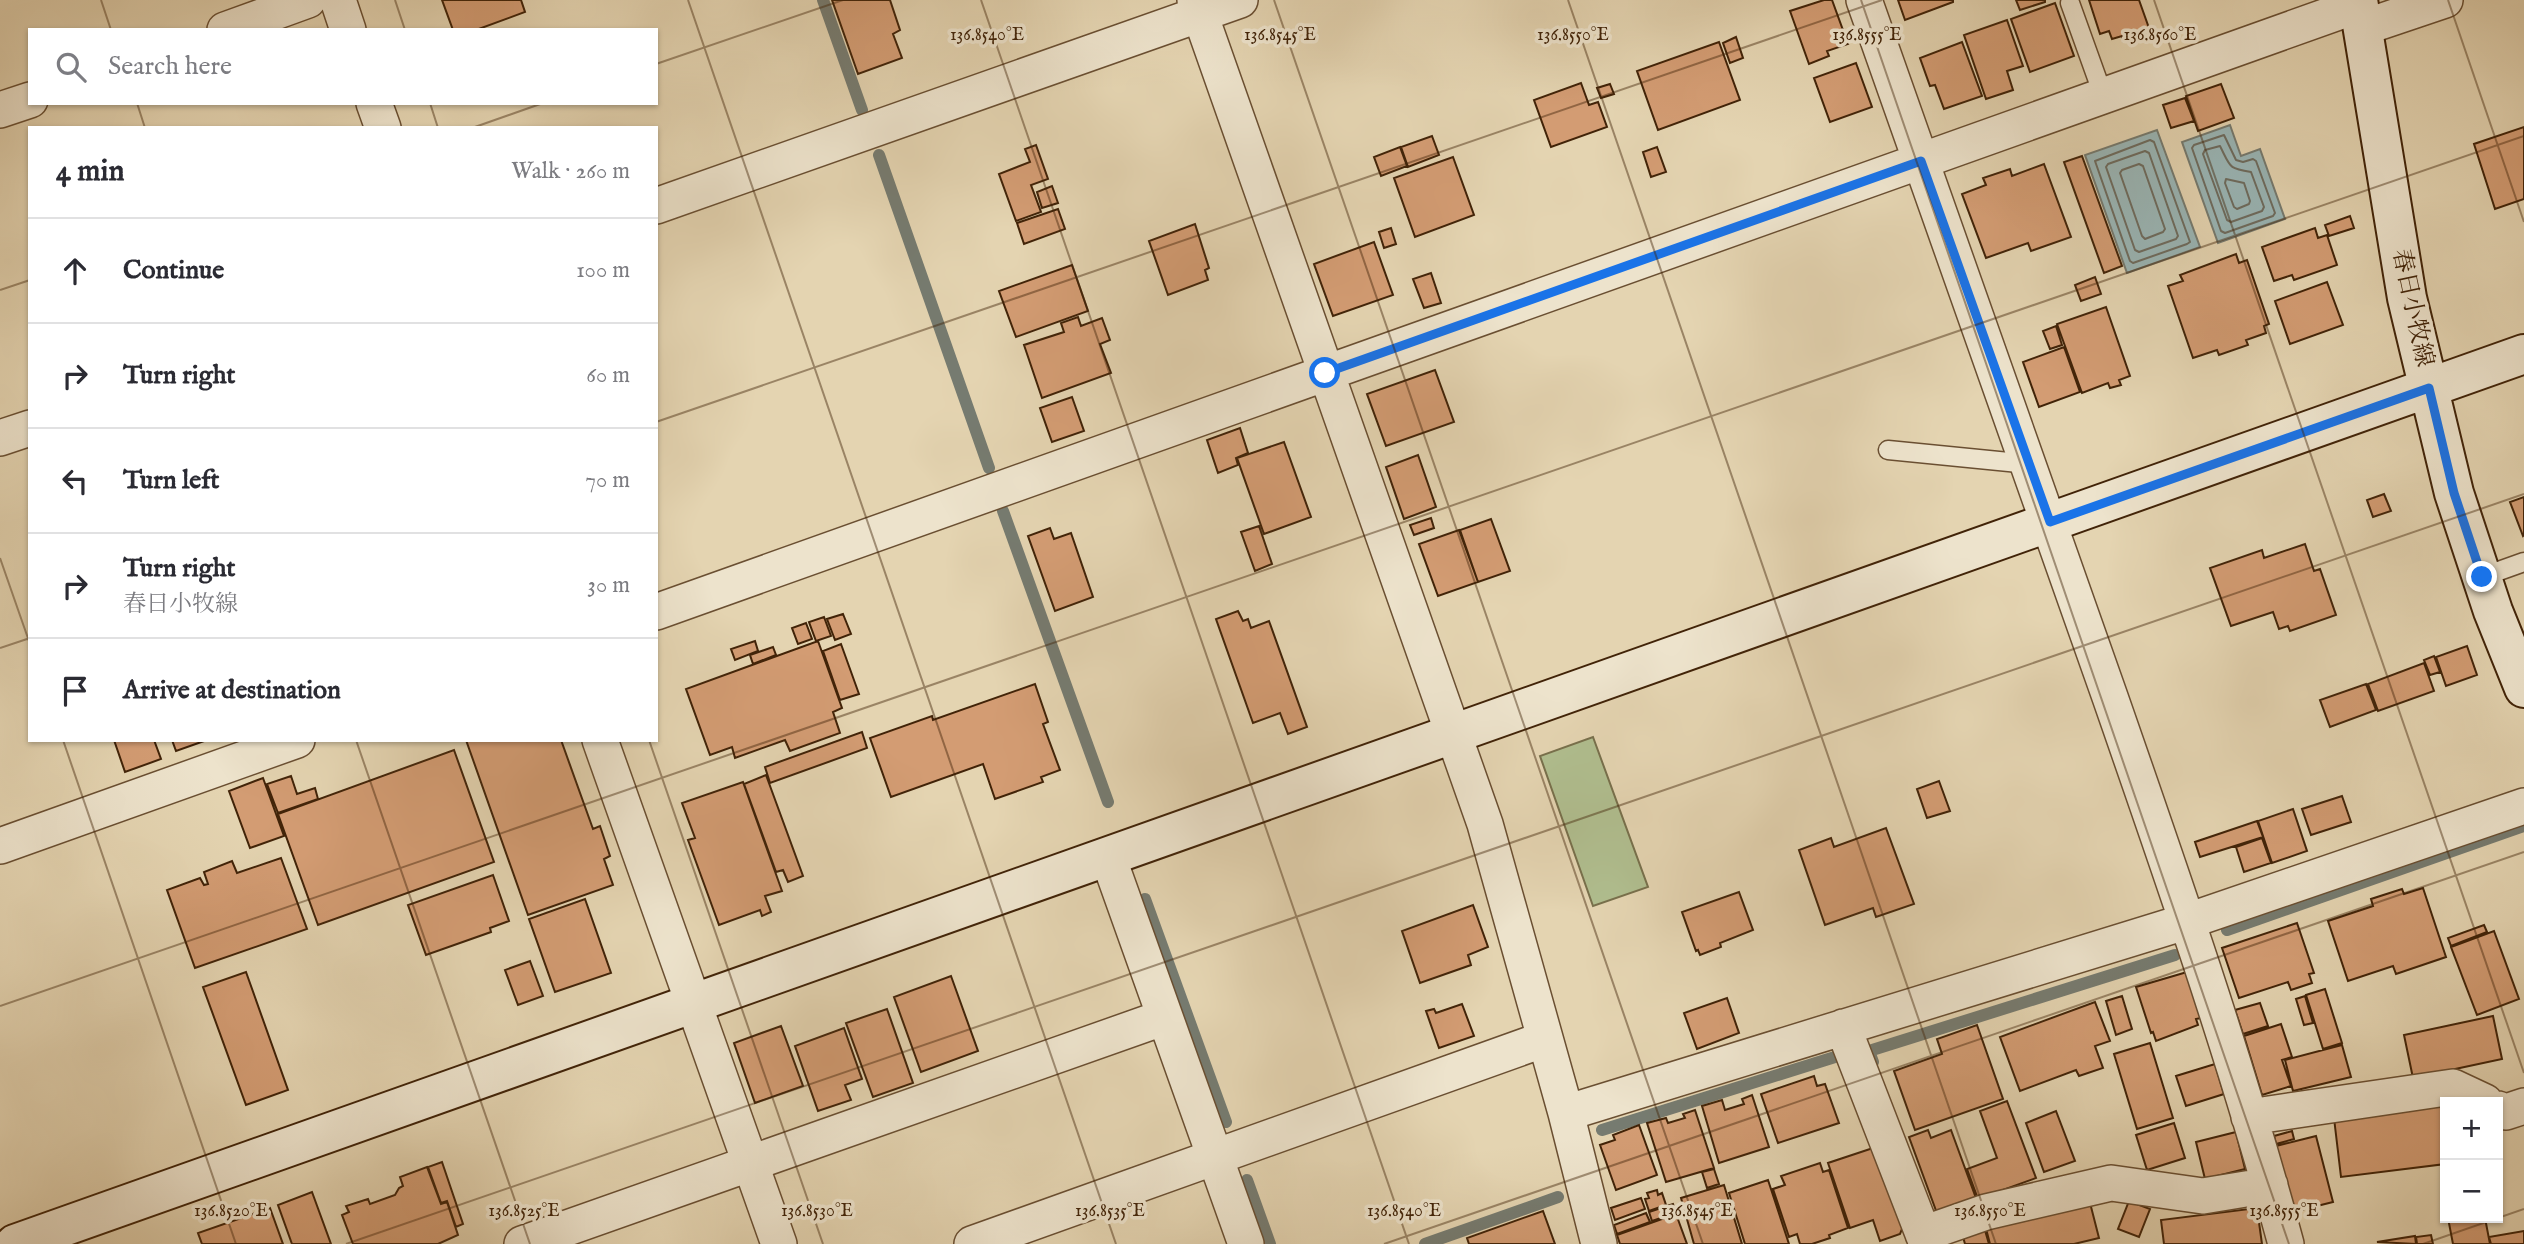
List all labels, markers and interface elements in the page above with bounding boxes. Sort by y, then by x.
text: 136.8540°E [950,24,1024,47]
text: 136.8545°E [1244,24,1316,47]
text: 136.8550°E [1537,24,1609,47]
text: 136.8555°E [1832,24,1902,47]
text: 136.8560°E [2123,24,2197,47]
search box [28,28,658,105]
icon: search [52,48,90,86]
text: Search here [108,50,232,83]
text: 4 min [56,153,124,191]
text: Walk · 260 m [511,157,630,186]
street label: 春日小牧線 [2384,246,2440,370]
icon: ahead [56,252,94,290]
text: Continue [123,254,224,287]
text: 100 m [576,256,630,285]
icon: right [56,357,94,395]
route start [1309,357,1340,388]
text: Turn right [123,359,236,392]
text: 60 m [586,361,630,390]
icon: left [56,462,94,500]
text: Turn left [123,464,220,497]
text: 70 m [585,466,630,495]
text: Turn right [123,552,236,585]
route end [2466,561,2497,592]
icon: right [56,567,94,605]
text: 30 m [587,571,630,600]
text: 春日小牧線 [123,590,238,619]
icon: arrive [56,672,94,710]
text: Arrive at destination [123,674,341,707]
map controls [2440,1097,2503,1223]
button: + [2440,1097,2503,1160]
button: − [2440,1160,2503,1223]
text: 136.8520°E [194,1200,268,1223]
text: 136.8525°E [488,1200,560,1223]
text: 136.8530°E [781,1200,853,1223]
text: 136.8535°E [1075,1200,1145,1223]
text: 136.8540°E [1367,1200,1441,1223]
text: 136.8545°E [1661,1200,1733,1223]
text: 136.8550°E [1954,1200,2026,1223]
text: 136.8555°E [2249,1200,2319,1223]

